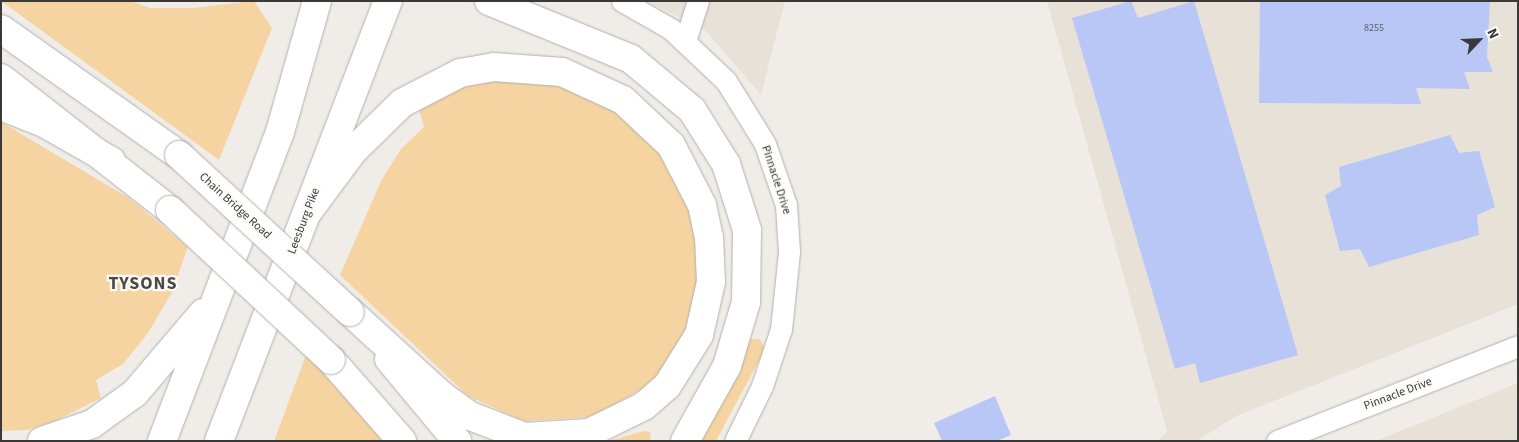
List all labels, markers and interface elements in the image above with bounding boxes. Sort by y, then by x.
north arrow [1454,15,1504,65]
house number: 8255 [1364,23,1384,35]
text: N [1482,25,1504,42]
street label: Pinnacle Drive [758,144,794,216]
street label: Chain Bridge Road [196,170,274,242]
street label: Leesburg Pike [285,186,323,256]
district label: TYSONS [108,273,178,295]
street label: Pinnacle Drive [1362,374,1434,414]

